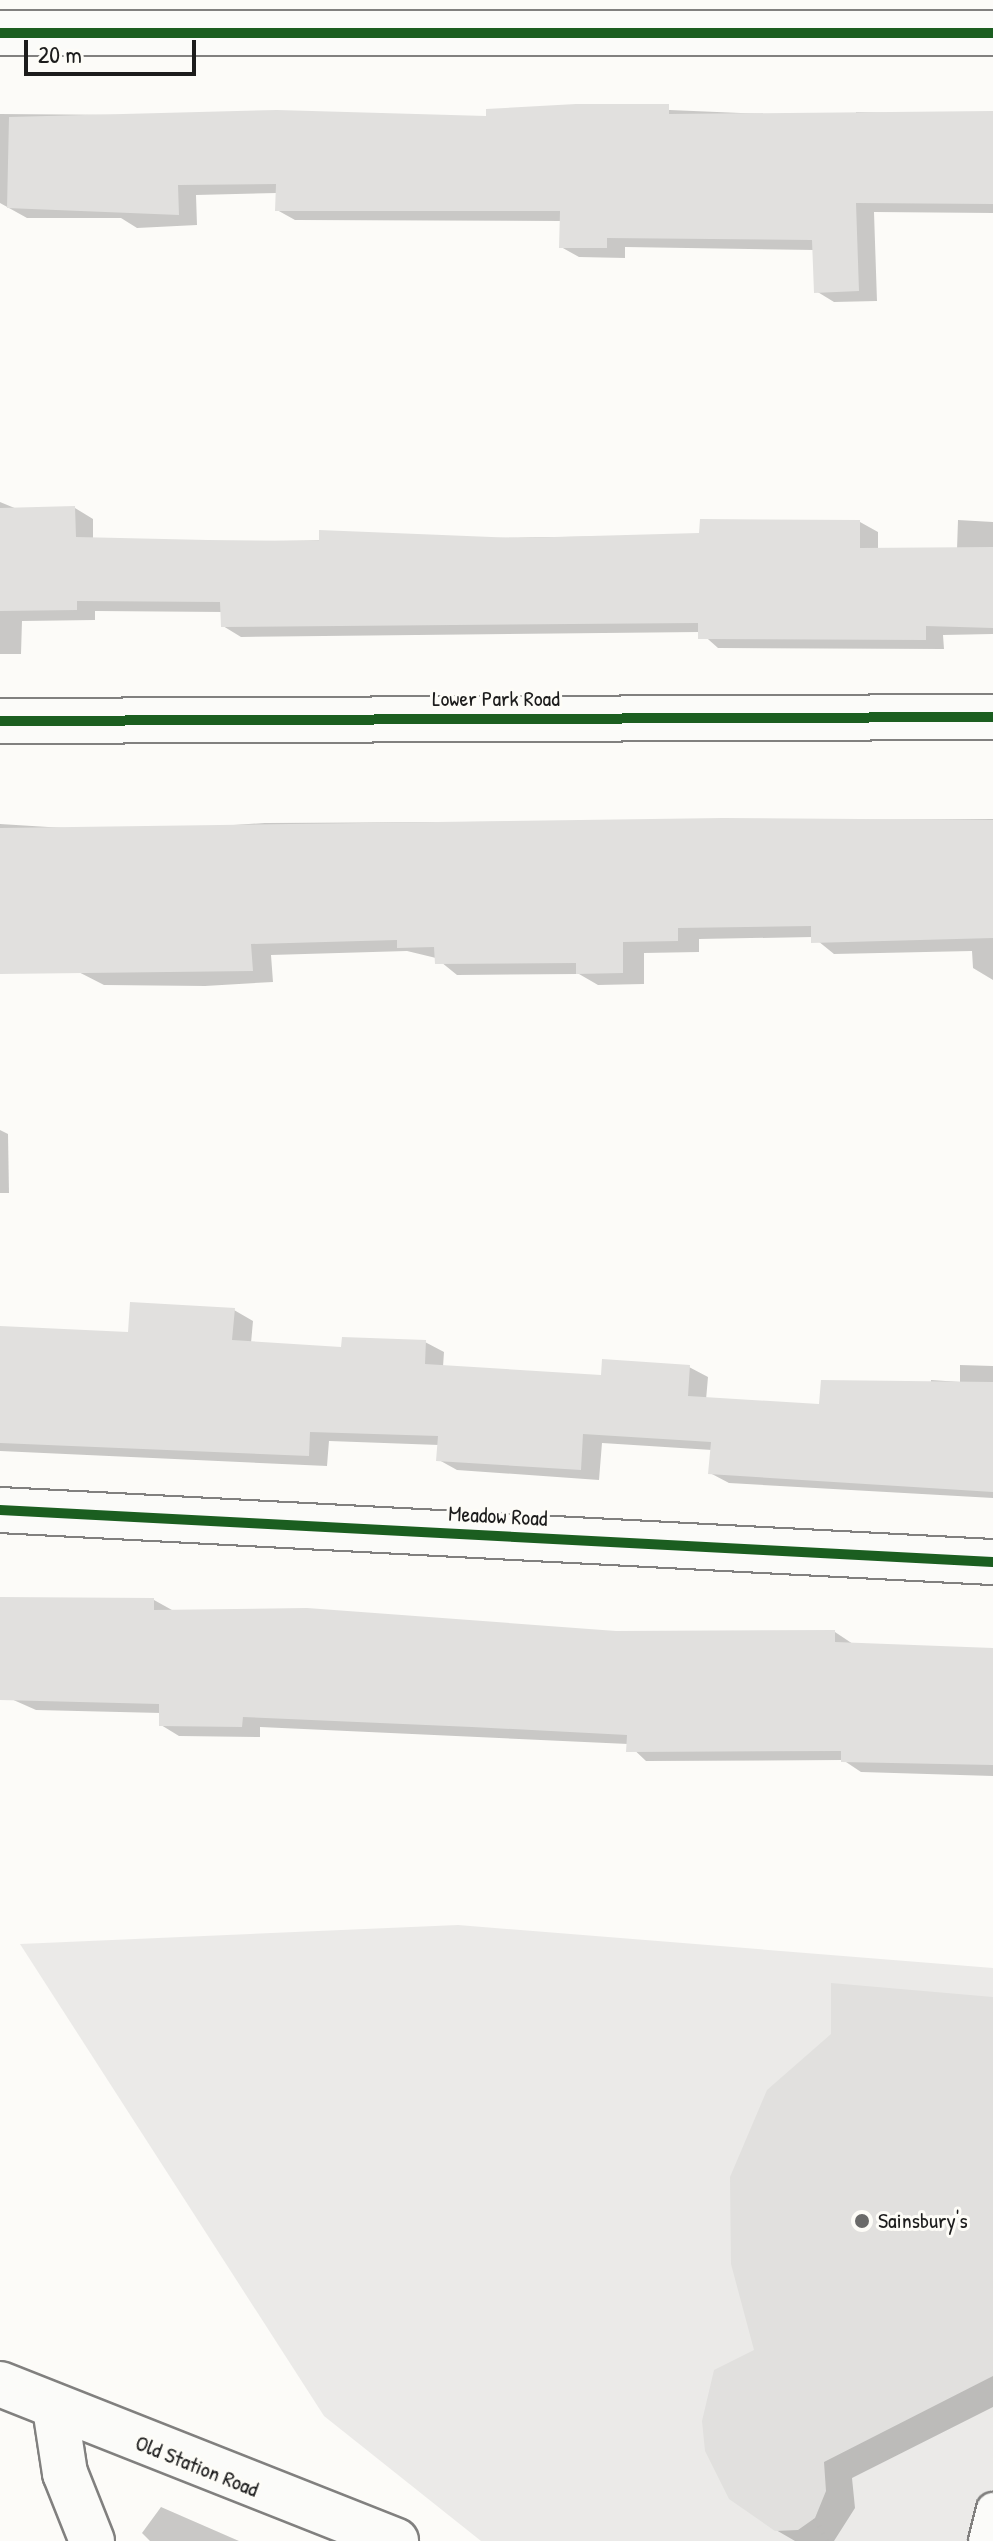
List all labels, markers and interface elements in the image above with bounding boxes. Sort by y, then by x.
scale bar [28,24,200,74]
text: 20 m [38,38,82,70]
street label: Lower Park Road [432,686,560,712]
street label: Meadow Road [448,1500,548,1532]
place label: Sainsbury's [878,2208,968,2234]
marker: Sainsbury's [853,2212,871,2230]
street label: Old Station Road [132,2429,262,2503]

